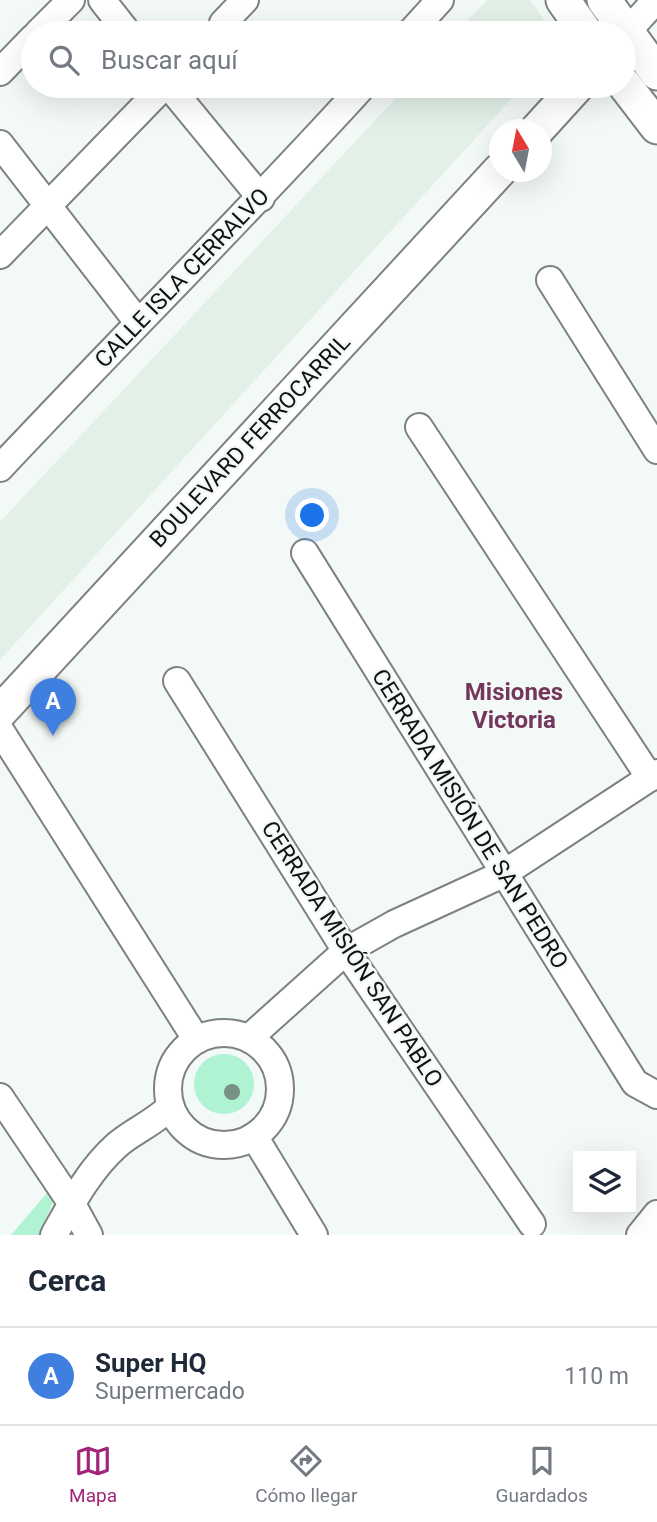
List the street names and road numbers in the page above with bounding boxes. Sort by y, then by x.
street label: CALLE ISLA CERRALVO [89,183,275,373]
street label: BOULEVARD FERROCARRIL [144,329,356,553]
street label: CERRADA MISIÓN DE SAN PEDRO [366,664,575,974]
street label: CERRADA MISIÓN SAN PABLO [256,815,449,1092]

